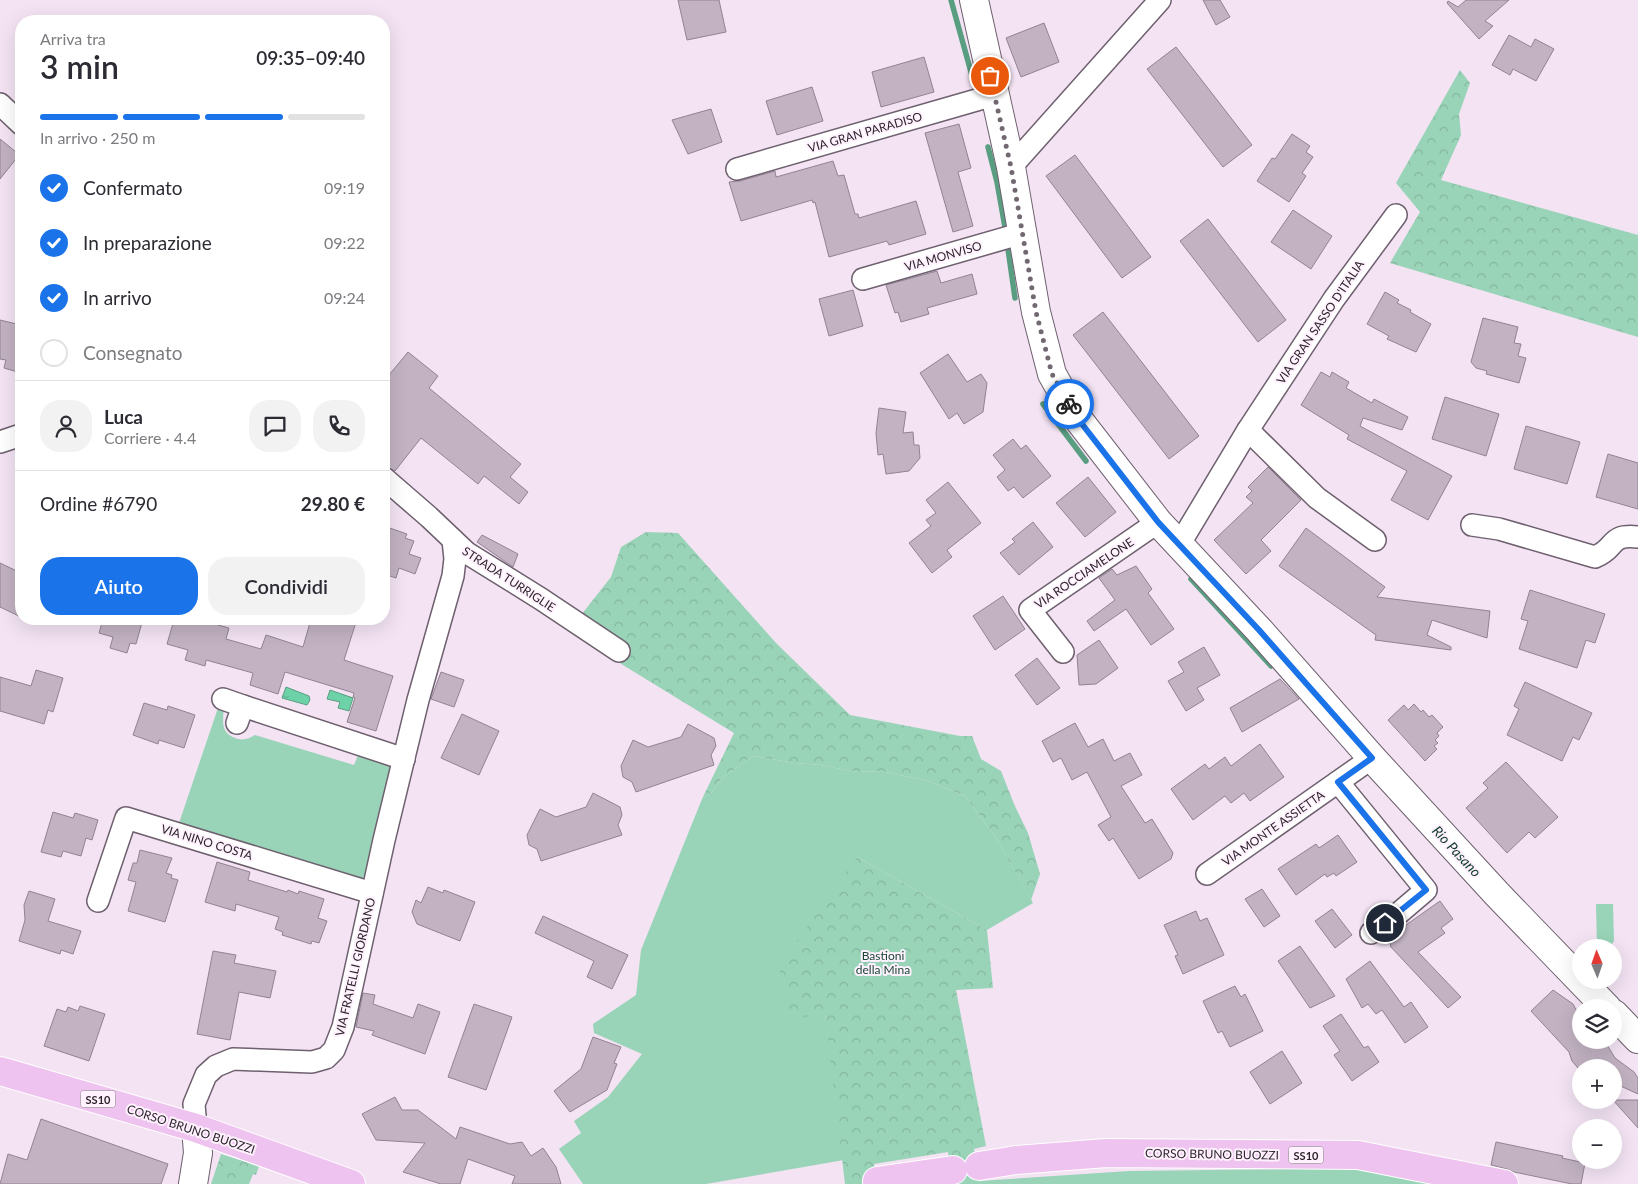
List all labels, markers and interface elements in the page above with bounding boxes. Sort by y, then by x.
text: Arriva tra [40,29,106,48]
text: 09:35–09:40 [256,46,365,69]
text: 3 min [40,47,119,86]
pin [969,55,1011,97]
icon: bag [976,62,1004,90]
street label: VIA GRAN PARADISO [806,108,924,155]
text: In arrivo · 250 m [40,128,155,147]
icon: check [40,174,68,202]
text: Confermato [83,176,183,199]
text: 09:19 [324,178,365,197]
icon: check [40,229,68,257]
text: In preparazione [83,231,212,254]
text: 09:22 [324,233,365,252]
street label: VIA MONVISO [903,238,984,274]
street label: VIA GRAN SASSO D'ITALIA [1273,257,1368,387]
icon: check [40,284,68,312]
text: In arrivo [83,286,152,309]
text: 09:24 [324,288,365,307]
text: Consegnato [83,341,182,364]
courier [1044,379,1094,429]
icon: bike [1055,390,1083,418]
button: person [40,400,92,452]
button: chat [249,400,301,452]
button: phone [313,400,365,452]
text: Luca [104,405,143,428]
text: Corriere · 4.4 [104,428,196,447]
text: Ordine #6790 [40,492,157,515]
text: 29.80 € [301,492,365,515]
street label: VIA ROCCIAMELONE [1032,534,1136,612]
street label: STRADA TURRIGLIE [460,543,558,615]
button: Aiuto [40,557,198,615]
button: Condividi [208,557,365,615]
street label: VIA MONTE ASSIETTA [1219,786,1328,869]
street label: VIA NINO COSTA [159,821,255,863]
water label: Rio Pasano [1429,822,1485,880]
street label: VIA FRATELLI GIORDANO [332,896,378,1038]
pin [1364,902,1406,944]
icon: home [1371,909,1399,937]
north arrow [1572,939,1622,989]
map controls [1572,939,1622,1169]
park label: Bastioni della Mina [856,948,910,977]
button: layers [1572,999,1622,1049]
button: + [1572,1059,1622,1109]
road number: SS10 [80,1090,116,1108]
street label: CORSO BRUNO BUOZZI [125,1101,257,1157]
button: − [1572,1119,1622,1169]
street label: CORSO BRUNO BUOZZI [1145,1145,1279,1163]
road number: SS10 [1288,1146,1324,1164]

